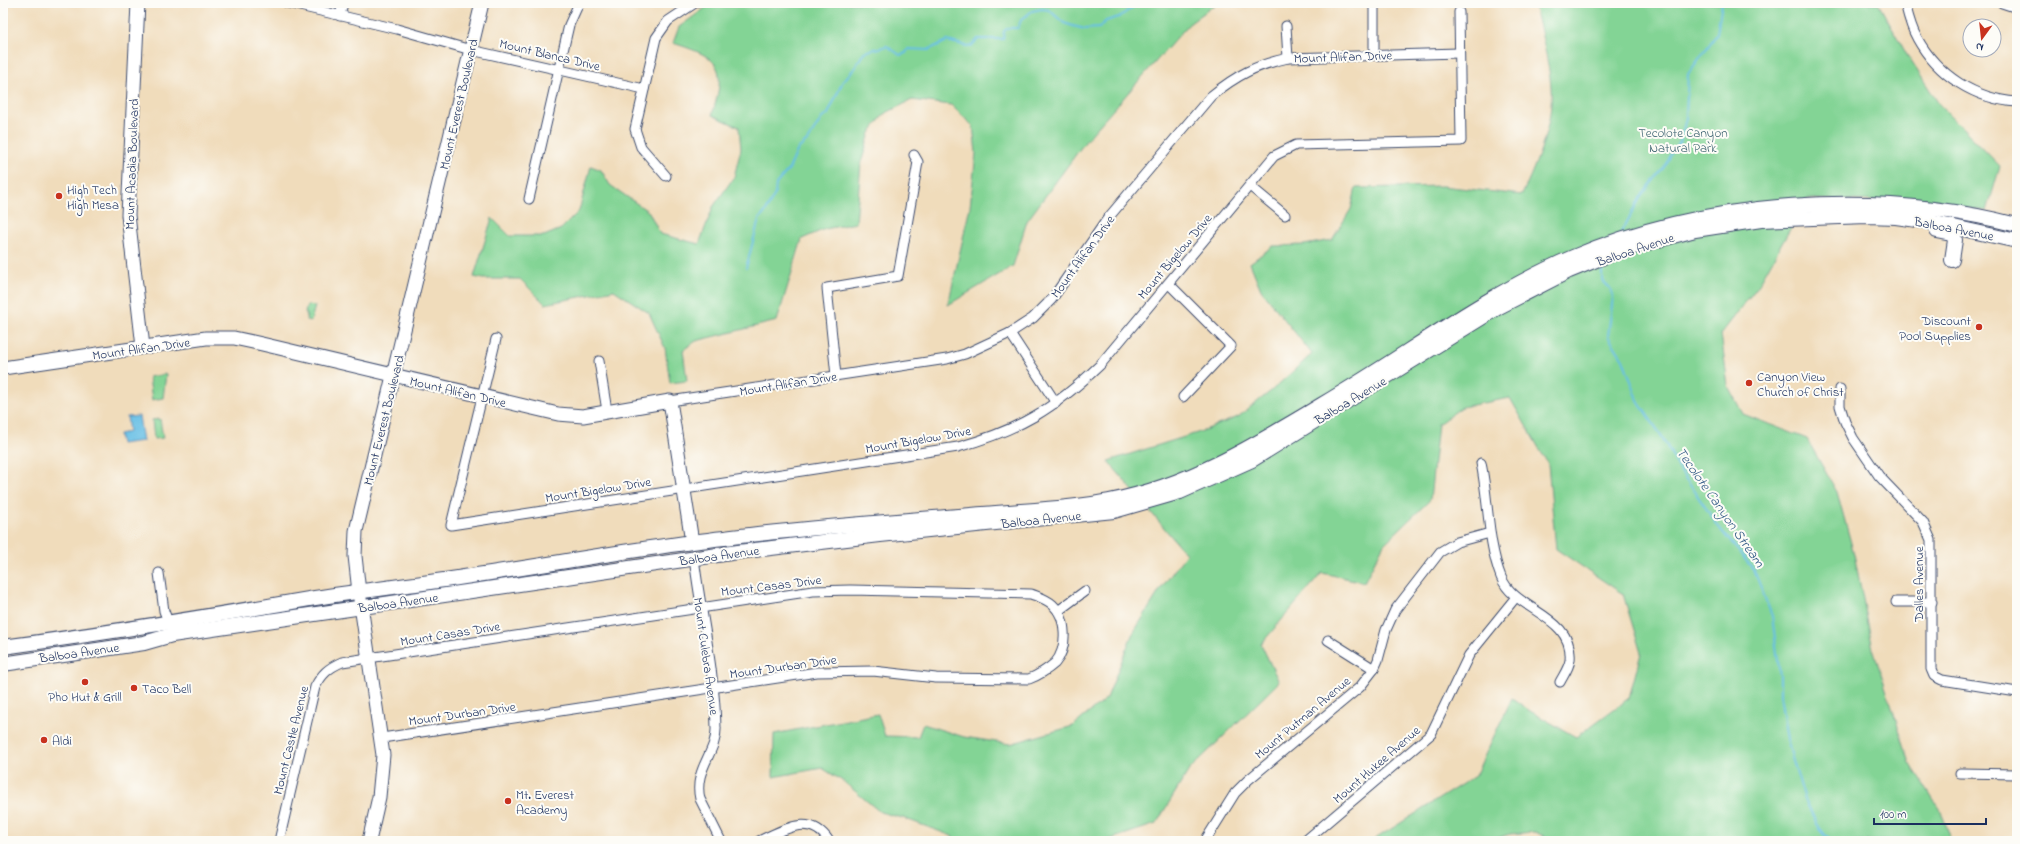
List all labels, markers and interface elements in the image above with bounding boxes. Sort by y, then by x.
north arrow [1962,18,2002,58]
street label: Mount Blanca Drive [497,35,602,76]
street label: Mount Everest Boulevard [435,36,484,172]
text: N [1974,38,1985,55]
street label: Mount Alifan Drive [1294,46,1393,69]
street label: Mount Acadia Boulevard [121,98,144,230]
park label: Tecolote Canyon Natural Park [1638,124,1728,158]
place label: High Tech High Mesa [67,181,119,216]
marker: High Tech High Mesa [54,191,64,201]
street label: Mount Bigelow Drive [1134,210,1218,305]
street label: Mount Alifan Drive [1047,211,1120,302]
street label: Balboa Avenue [1911,212,1995,247]
street label: Balboa Avenue [1593,229,1677,272]
place label: Discount Pool Supplies [1899,312,1972,346]
marker: Discount Pool Supplies [1974,322,1984,332]
street label: Mount Alifan Drive [91,333,191,366]
street label: Mount Everest Boulevard [359,353,410,487]
street label: Mount Alifan Drive [738,367,839,402]
place label: Canyon View Church of Christ [1757,368,1844,402]
street label: Mount Alifan Drive [408,372,508,413]
street label: Balboa Avenue [1310,372,1390,431]
marker: Canyon View Church of Christ [1744,378,1754,388]
street label: Mount Bigelow Drive [864,422,973,460]
water label: Tecolote Canyon Stream [1670,444,1769,572]
street label: Mount Bigelow Drive [544,473,653,509]
street label: Balboa Avenue [999,507,1082,534]
street label: Balboa Avenue [677,541,761,572]
street label: Dalles Avenue [1910,546,1929,623]
street label: Mount Casas Drive [720,571,823,602]
street label: Balboa Avenue [356,588,440,619]
street label: Mount Culebra Avenue [688,596,723,716]
street label: Mount Casas Drive [399,617,502,652]
street label: Balboa Avenue [37,638,121,669]
street label: Mount Durban Drive [729,651,838,684]
street label: Mount Putman Avenue [1251,672,1355,764]
marker: Pho Hut & Grill [80,677,90,687]
place label: Taco Bell [142,680,191,699]
marker: Taco Bell [129,683,139,693]
street label: Mount Castle Avenue [269,684,314,797]
place label: Pho Hut & Grill [48,688,122,707]
street label: Mount Durban Drive [408,698,517,731]
street label: Mount Hukee Avenue [1329,722,1425,809]
place label: Aldi [52,732,72,751]
marker: Aldi [39,735,49,745]
place label: Mt. Everest Academy [516,786,575,821]
marker: Mt. Everest Academy [503,796,513,806]
scale bar [1874,800,1986,826]
text: 100 m [1880,806,1907,824]

